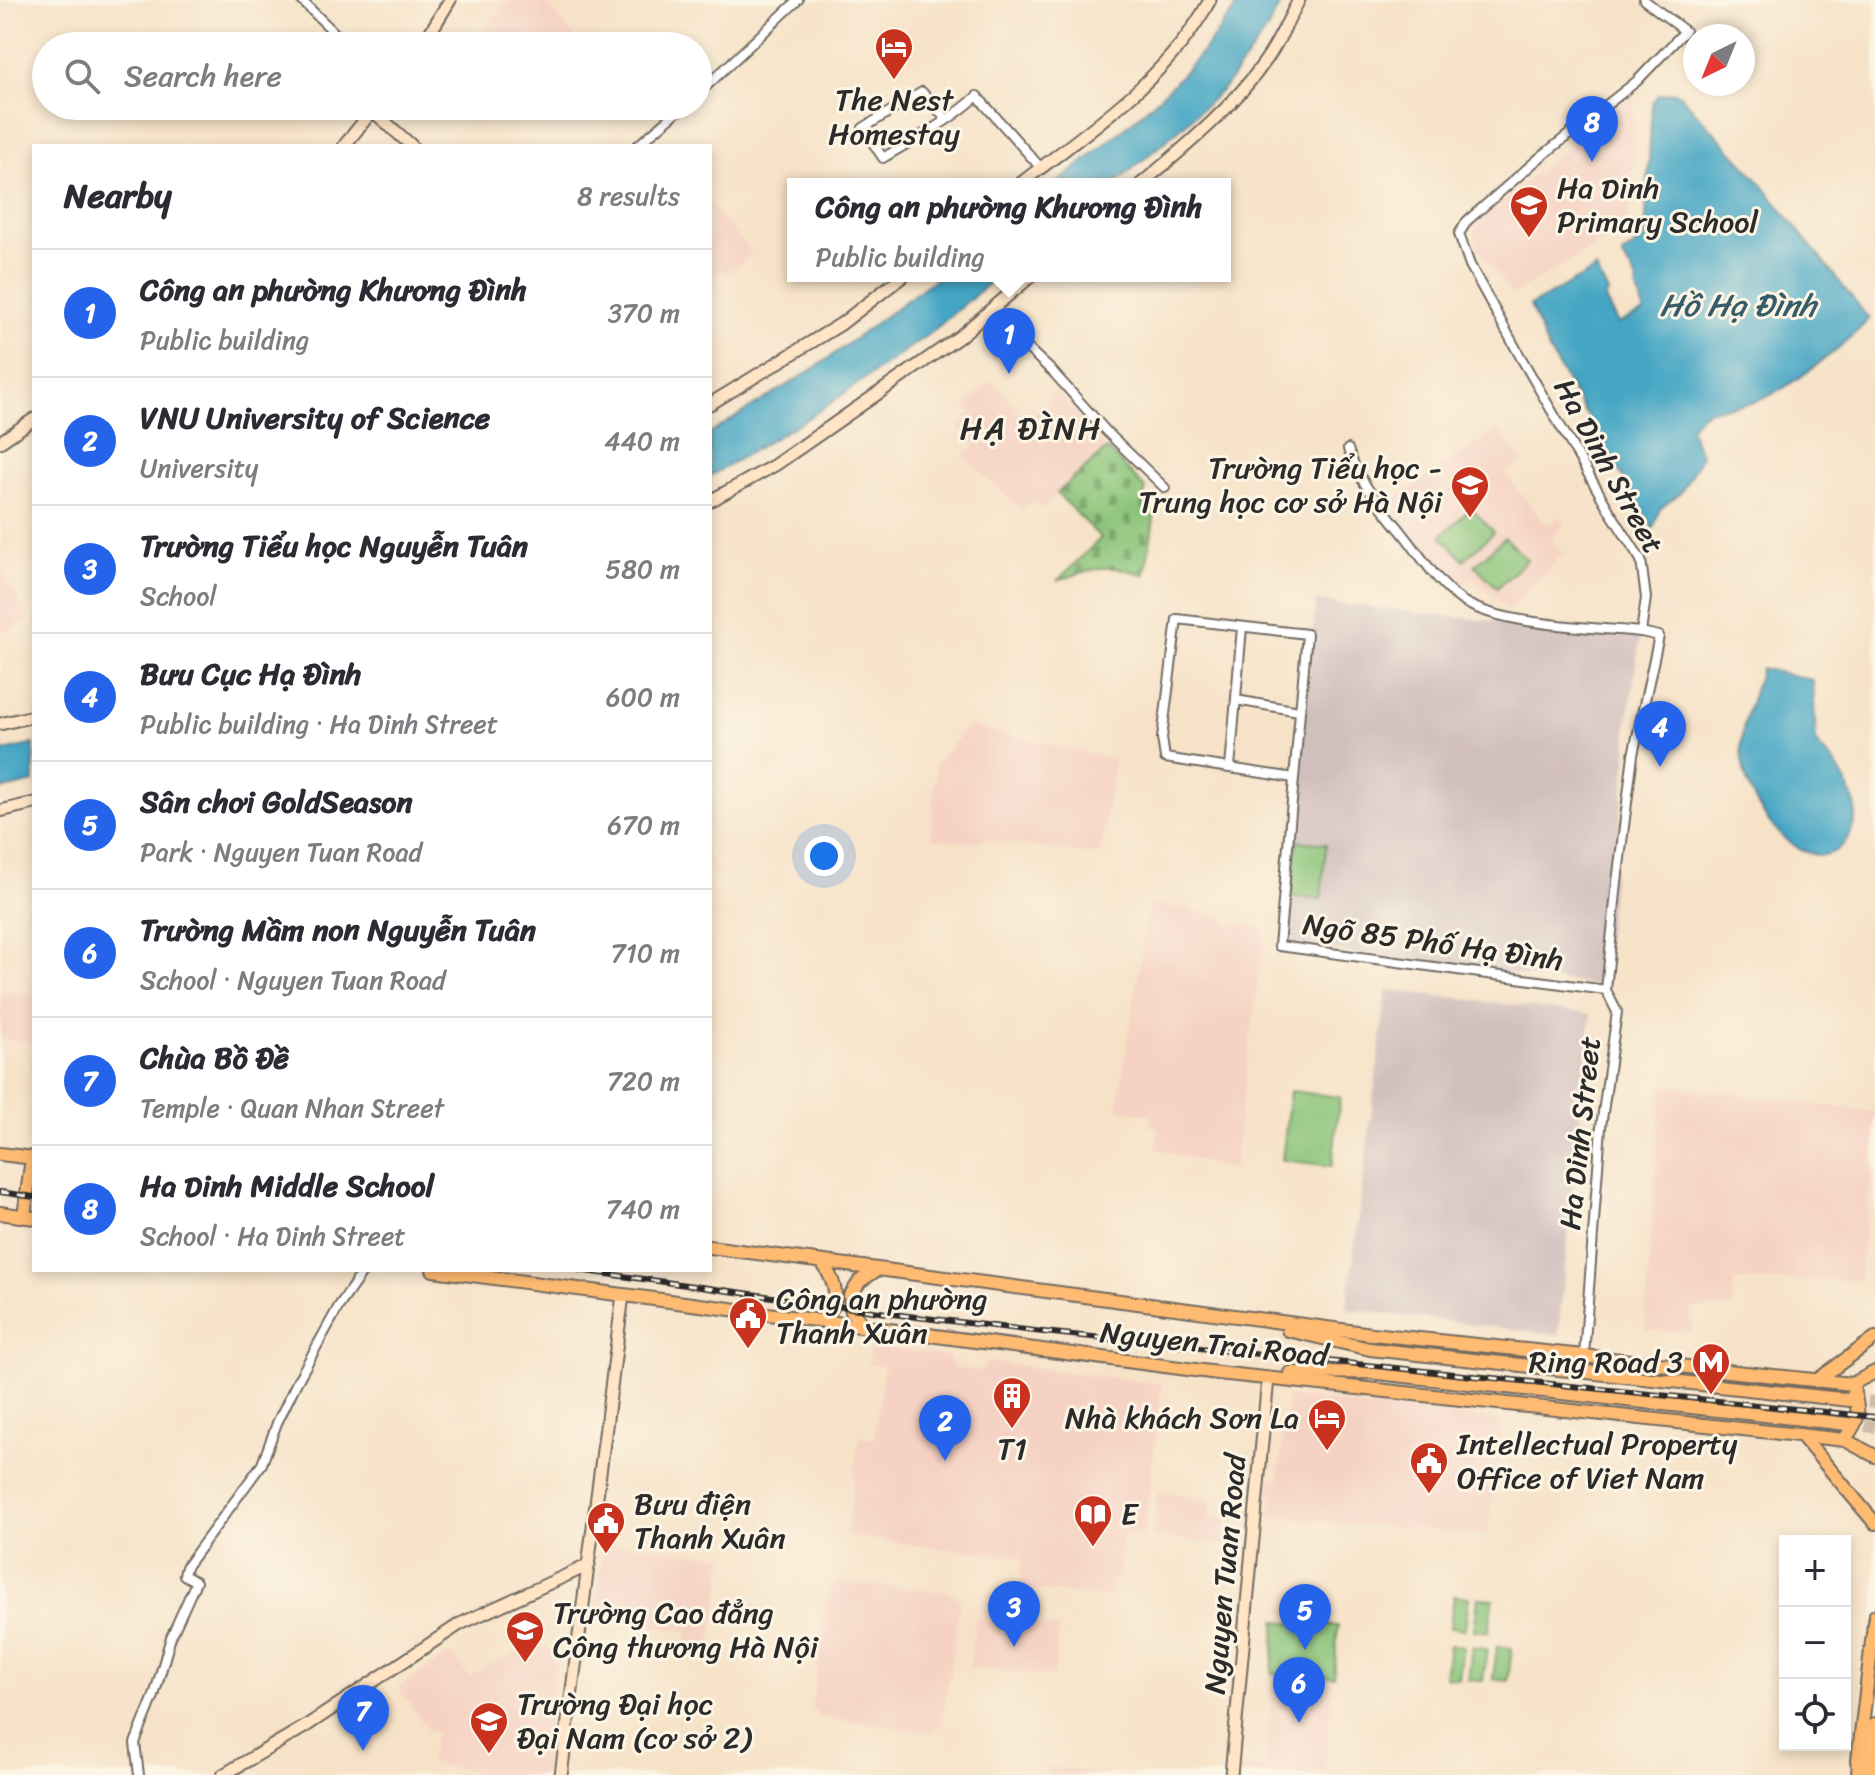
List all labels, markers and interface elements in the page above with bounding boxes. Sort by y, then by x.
north arrow [1683,24,1755,96]
hotel icon: The Nest Homestay [873,26,915,81]
search box [32,32,712,120]
text: Search here [124,49,282,103]
icon: search [60,54,104,98]
place label: The Nest Homestay [828,73,960,161]
pin: 8 [1566,96,1618,162]
place label: Ha Dinh Primary School [1557,161,1760,249]
text: Nearby [64,166,172,226]
text: 8 results [577,173,680,219]
popup [787,178,1231,282]
text: Công an phường Khương Đình [816,180,1202,234]
school or university icon: Ha Dinh Primary School [1508,184,1550,239]
text: Public building [816,234,985,280]
text: Công an phường Khương Đình [140,263,527,317]
water label: Hồ Hạ Đình [1660,277,1819,334]
text: 1 [84,290,96,336]
text: 370 m [608,290,680,336]
pin: 1 [983,308,1035,374]
text: Public building [140,317,309,363]
street label: Ha Dinh Street [1538,368,1680,564]
text: VNU University of Science [140,391,490,445]
district label: HẠ ĐÌNH [960,400,1102,457]
text: 2 [82,418,98,464]
text: 440 m [604,418,680,464]
place label: Trường Tiểu học - Trung học cơ sở Hà Nội [1138,441,1444,529]
text: University [140,445,258,491]
school or university icon: Trường Tiểu học - Trung học cơ sở Hà Nội [1449,464,1491,519]
text: Trường Tiểu học Nguyễn Tuân [140,519,528,573]
text: 3 [83,546,97,592]
text: 580 m [605,546,680,592]
text: School [140,573,217,619]
text: Bưu Cục Hạ Đình [140,647,361,701]
text: 4 [82,674,98,720]
text: 600 m [606,674,680,720]
text: Public building · Ha Dinh Street [140,701,498,747]
pin: 4 [1634,701,1686,767]
text: Sân chơi GoldSeason [140,775,413,829]
text: 5 [82,802,98,848]
text: 670 m [607,802,680,848]
text: Park · Nguyen Tuan Road [140,829,422,875]
your location [804,836,844,876]
street label: Ngõ 85 Phố Hạ Đình [1299,897,1567,987]
text: Trường Mầm non Nguyễn Tuân [140,903,536,957]
text: 6 [83,930,97,976]
text: 710 m [611,930,680,976]
text: School · Nguyen Tuan Road [140,957,446,1003]
text: Chùa Bồ Đề [140,1031,289,1085]
street label: Ha Dinh Street [1543,1034,1617,1232]
text: 7 [83,1058,97,1104]
text: 720 m [607,1058,680,1104]
text: Temple · Quan Nhan Street [140,1085,444,1131]
text: Ha Dinh Middle School [140,1159,434,1213]
text: 8 [82,1186,98,1232]
text: 740 m [606,1186,680,1232]
text: School · Ha Dinh Street [140,1213,406,1259]
place label: Công an phường Thanh Xuân [776,1272,987,1360]
public building icon: Công an phường Thanh Xuân [727,1295,769,1350]
street label: Nguyen Trai Road [1097,1305,1333,1383]
place label: Ring Road 3 [1529,1335,1683,1389]
metro station icon: Ring Road 3 [1690,1341,1732,1396]
building icon: T1 [991,1375,1033,1430]
place label: Nhà khách Sơn La [1065,1391,1299,1445]
pin: 2 [919,1395,971,1461]
hotel icon: Nhà khách Sơn La [1306,1397,1348,1452]
place label: Intellectual Property Office of Viet Nam [1456,1417,1738,1505]
place label: T1 [997,1422,1027,1476]
public building icon: Intellectual Property Office of Viet Nam [1408,1440,1450,1495]
street label: Nguyen Tuan Road [1188,1450,1263,1696]
place label: Bưu điện Thanh Xuân [634,1477,786,1565]
place label: E [1121,1487,1140,1541]
library icon: E [1072,1493,1114,1548]
public building icon: Bưu điện Thanh Xuân [585,1500,627,1555]
map controls [1779,1535,1851,1751]
button: + [1779,1535,1851,1607]
pin: 3 [988,1581,1040,1647]
pin: 5 [1279,1584,1331,1650]
place label: Trường Cao đẳng Công thương Hà Nội [553,1586,820,1674]
button: − [1779,1607,1851,1679]
school or university icon: Trường Cao đẳng Công thương Hà Nội [504,1609,546,1664]
pin: 6 [1273,1657,1325,1723]
place label: Trường Đại học Đại Nam (cơ sở 2) [517,1677,752,1765]
button: locate [1779,1679,1851,1751]
pin: 7 [337,1685,389,1751]
school or university icon: Trường Đại học Đại Nam (cơ sở 2) [468,1700,510,1755]

